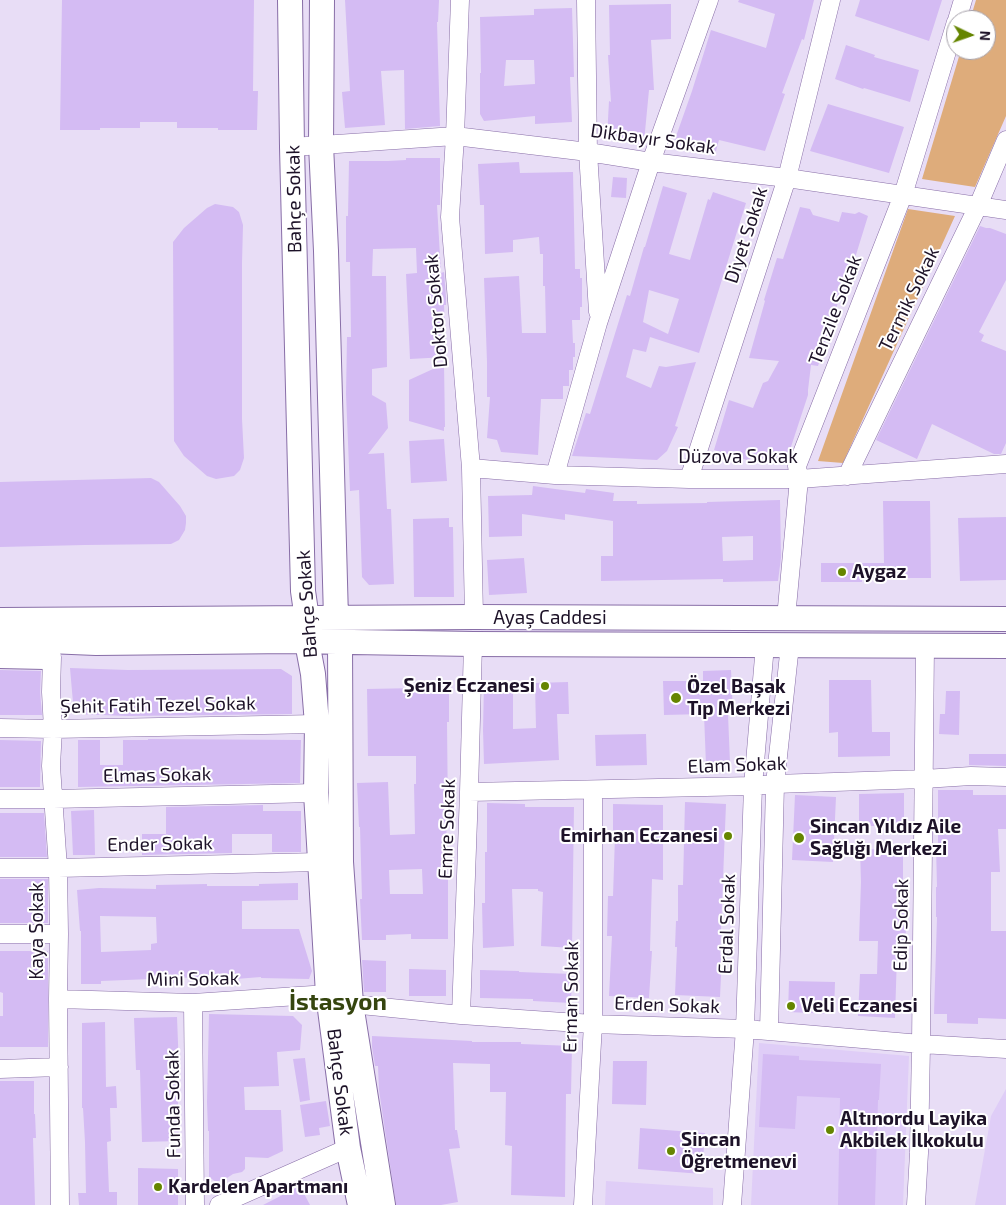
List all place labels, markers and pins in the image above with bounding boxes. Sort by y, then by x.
place label: Aygaz [852,561,906,583]
marker: Aygaz [836,566,848,578]
place label: Şeniz Eczanesi [403,675,535,697]
place label: Özel Başak Tıp Merkezi [687,676,790,720]
marker: Şeniz Eczanesi [539,680,551,692]
marker: Özel Başak Tıp Merkezi [669,691,683,705]
place label: Sincan Yıldız Aile Sağlığı Merkezi [810,816,961,860]
place label: Emirhan Eczanesi [560,825,718,847]
marker: Emirhan Eczanesi [722,830,734,842]
marker: Sincan Yıldız Aile Sağlığı Merkezi [792,831,806,845]
place label: Veli Eczanesi [801,995,918,1017]
marker: Veli Eczanesi [785,1000,797,1012]
place label: Altınordu Layika Akbilek İlkokulu [840,1108,987,1152]
marker: Altınordu Layika Akbilek İlkokulu [824,1124,836,1136]
place label: Sincan Öğretmenevi [681,1129,797,1173]
marker: Sincan Öğretmenevi [665,1145,677,1157]
place label: Kardelen Apartmanı [168,1176,348,1198]
marker: Kardelen Apartmanı [152,1181,164,1193]

